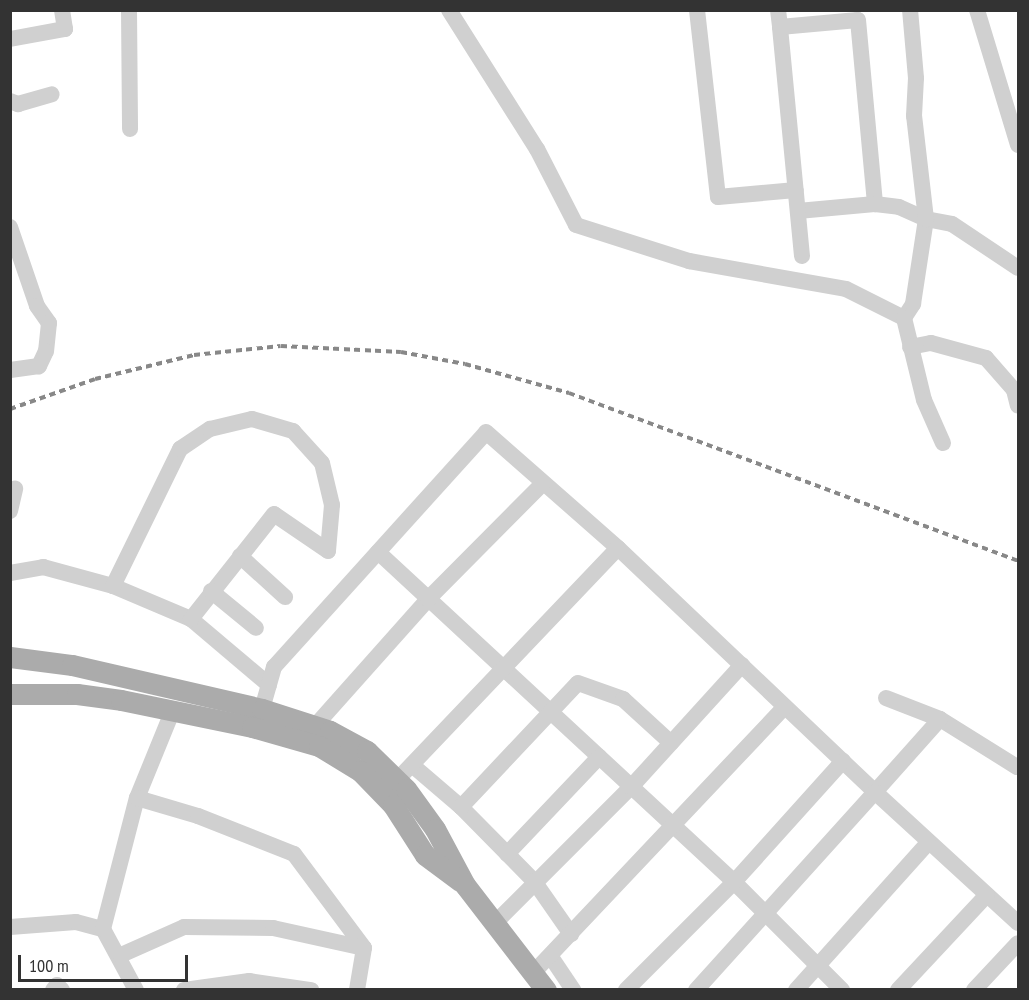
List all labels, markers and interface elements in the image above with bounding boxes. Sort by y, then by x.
scale bar [21,943,190,981]
text: 100 m [29,954,69,977]

